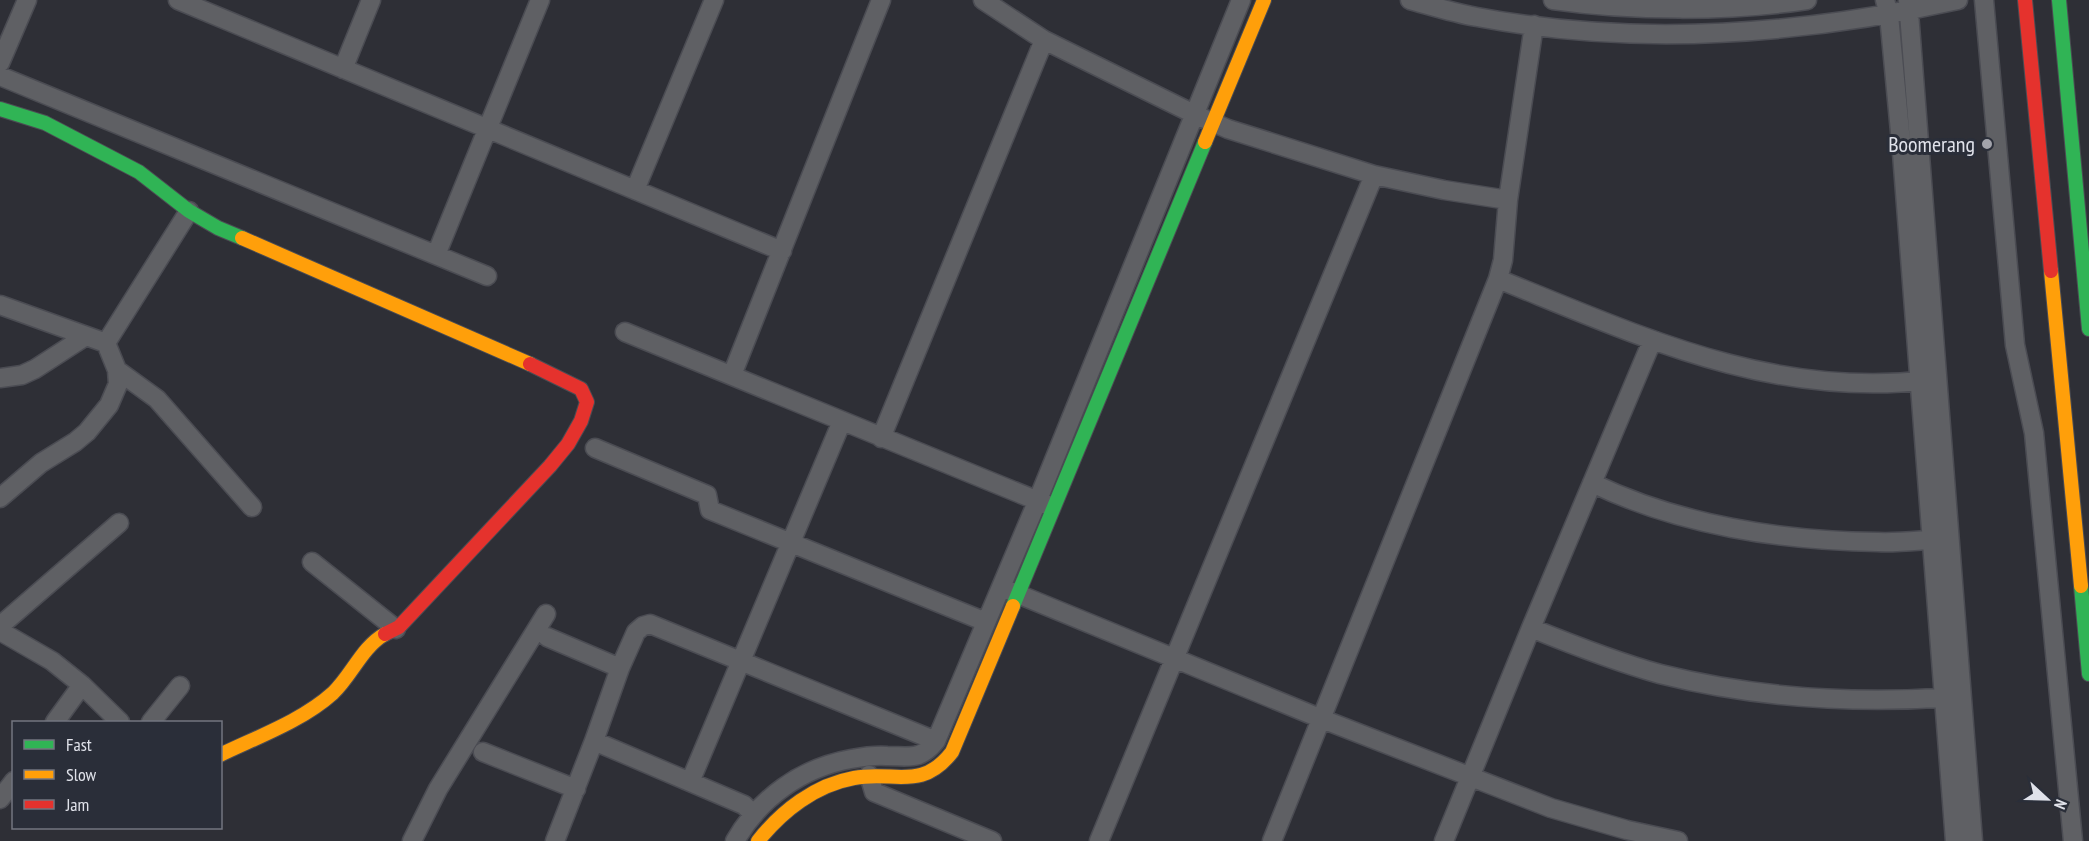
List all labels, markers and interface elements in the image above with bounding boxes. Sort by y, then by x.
place label: Boomerang [1888,130,1975,158]
marker: Boomerang [1980,137,1994,151]
legend [12,721,222,829]
text: Fast [66,733,92,756]
text: Slow [66,763,97,786]
north arrow [2017,769,2077,829]
text: Jam [65,793,89,816]
text: N [2050,797,2072,812]

